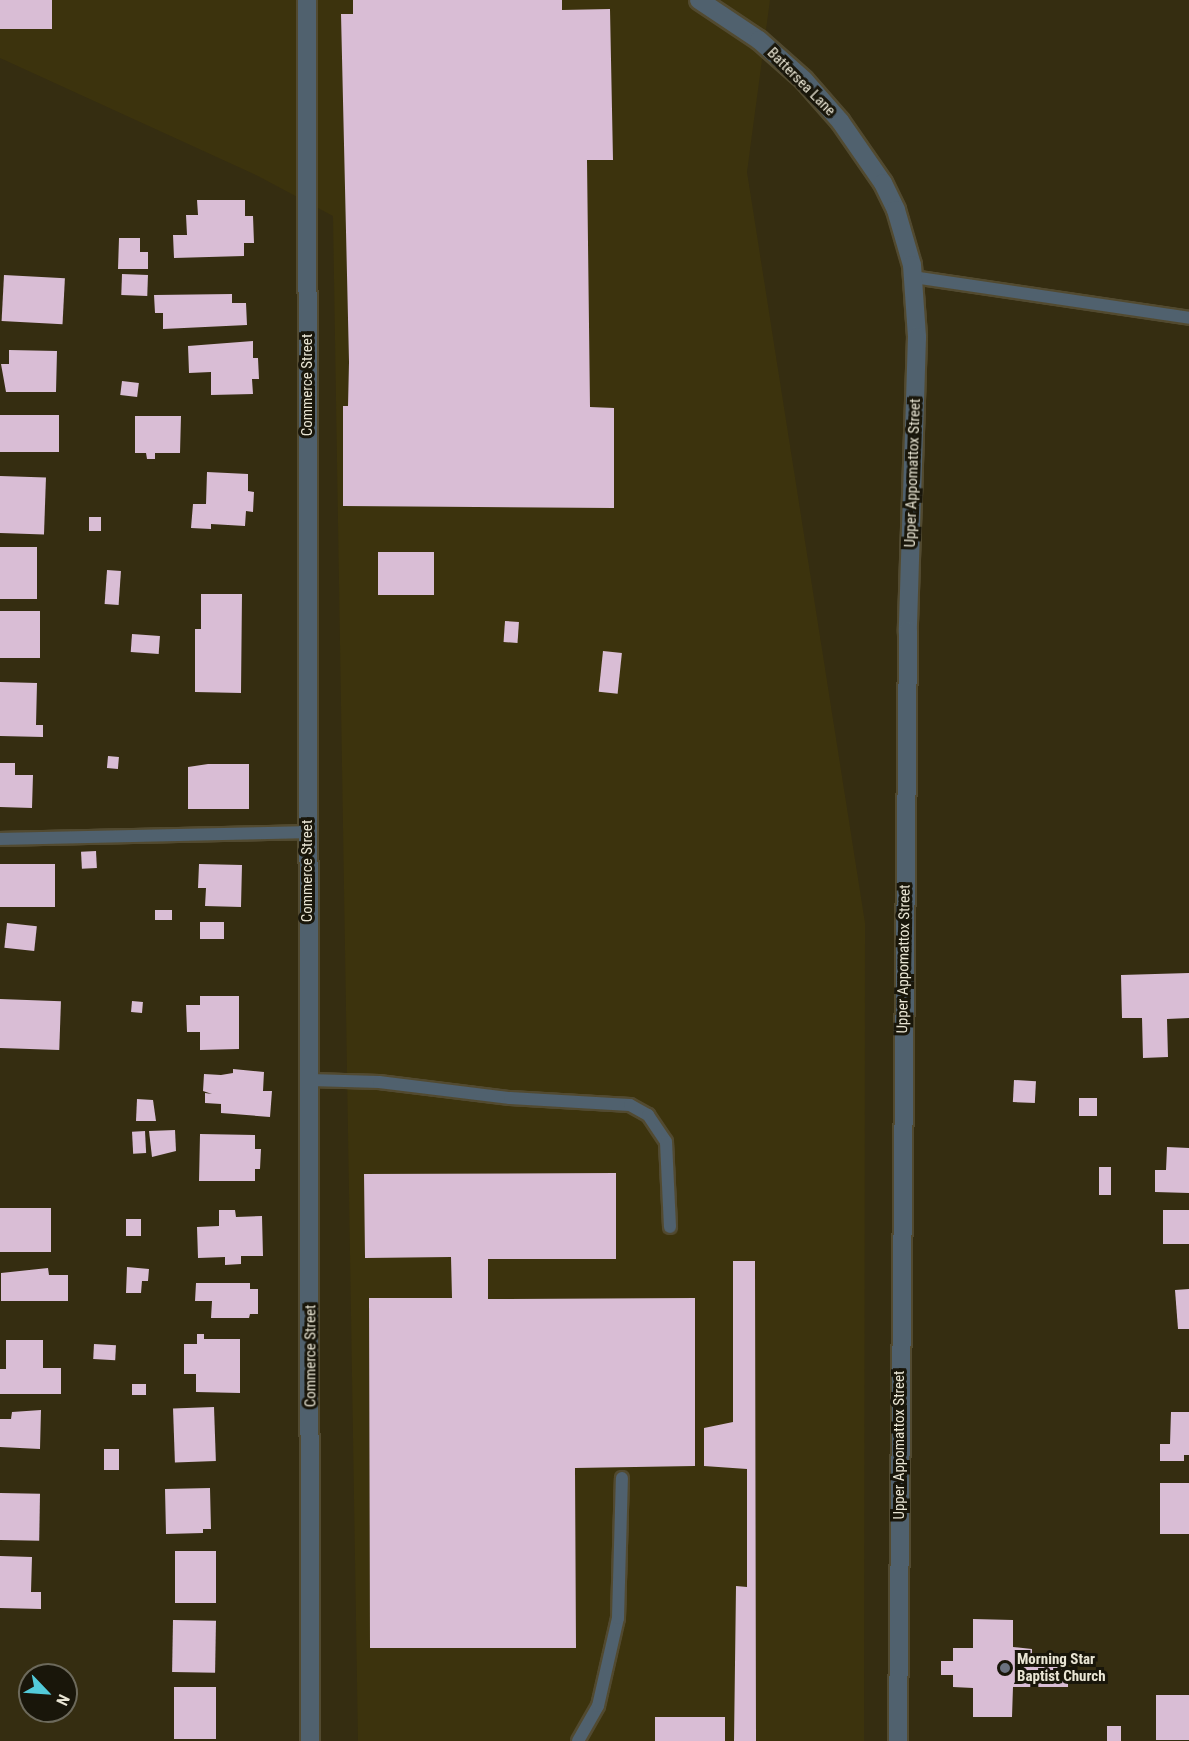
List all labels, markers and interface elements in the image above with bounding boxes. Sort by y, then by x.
street label: Battersea Lane [763,44,839,120]
street label: Commerce Street [299,334,317,436]
street label: Upper Appomattox Street [901,398,925,548]
street label: Commerce Street [299,820,317,922]
street label: Upper Appomattox Street [894,884,914,1034]
street label: Commerce Street [302,1305,320,1407]
street label: Upper Appomattox Street [891,1371,909,1519]
place label: Morning Star Baptist Church [1017,1650,1106,1685]
marker: Morning Star Baptist Church [998,1661,1012,1675]
north arrow [18,1663,78,1723]
text: N [52,1692,74,1708]

